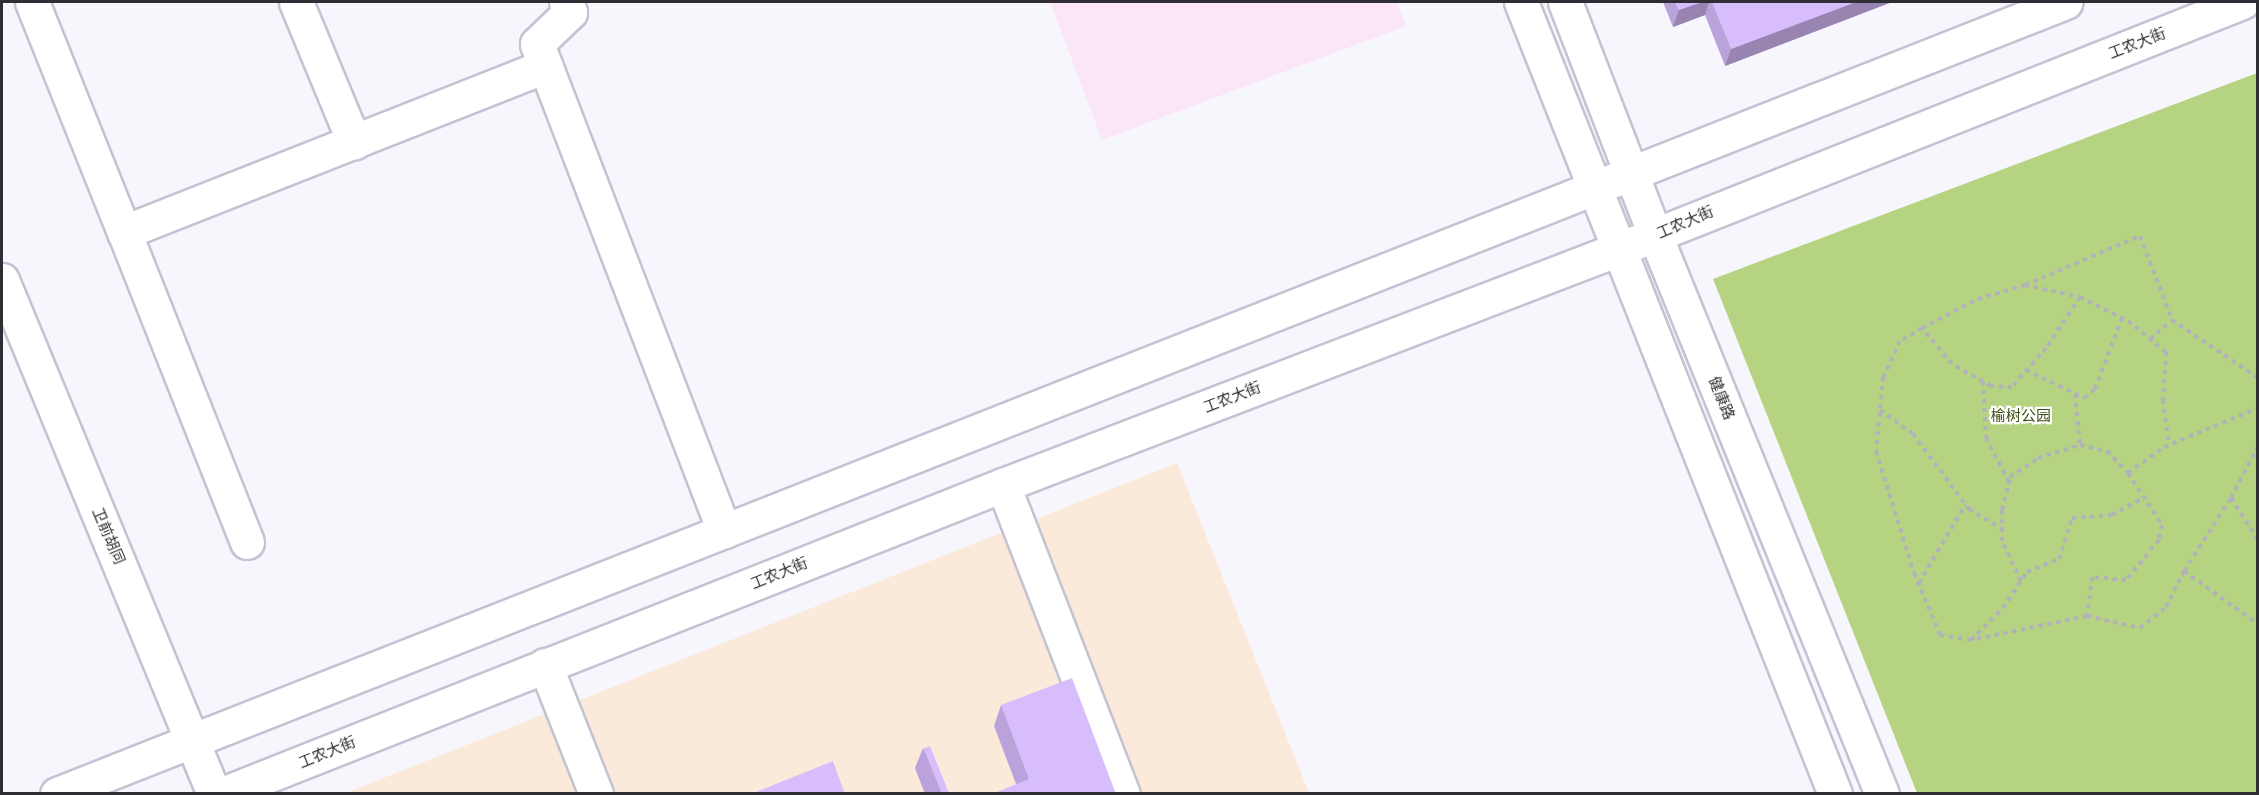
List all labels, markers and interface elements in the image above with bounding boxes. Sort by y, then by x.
street label: 工农大街 [2106,24,2168,62]
street label: 工农大街 [1654,202,1716,242]
street label: 健康路 [1705,374,1739,422]
street label: 工农大街 [1201,378,1263,416]
park label: 榆树公园 [1991,407,2051,425]
street label: 卫前胡同 [89,505,129,567]
street label: 工农大街 [748,553,810,593]
street label: 工农大街 [296,732,358,772]

